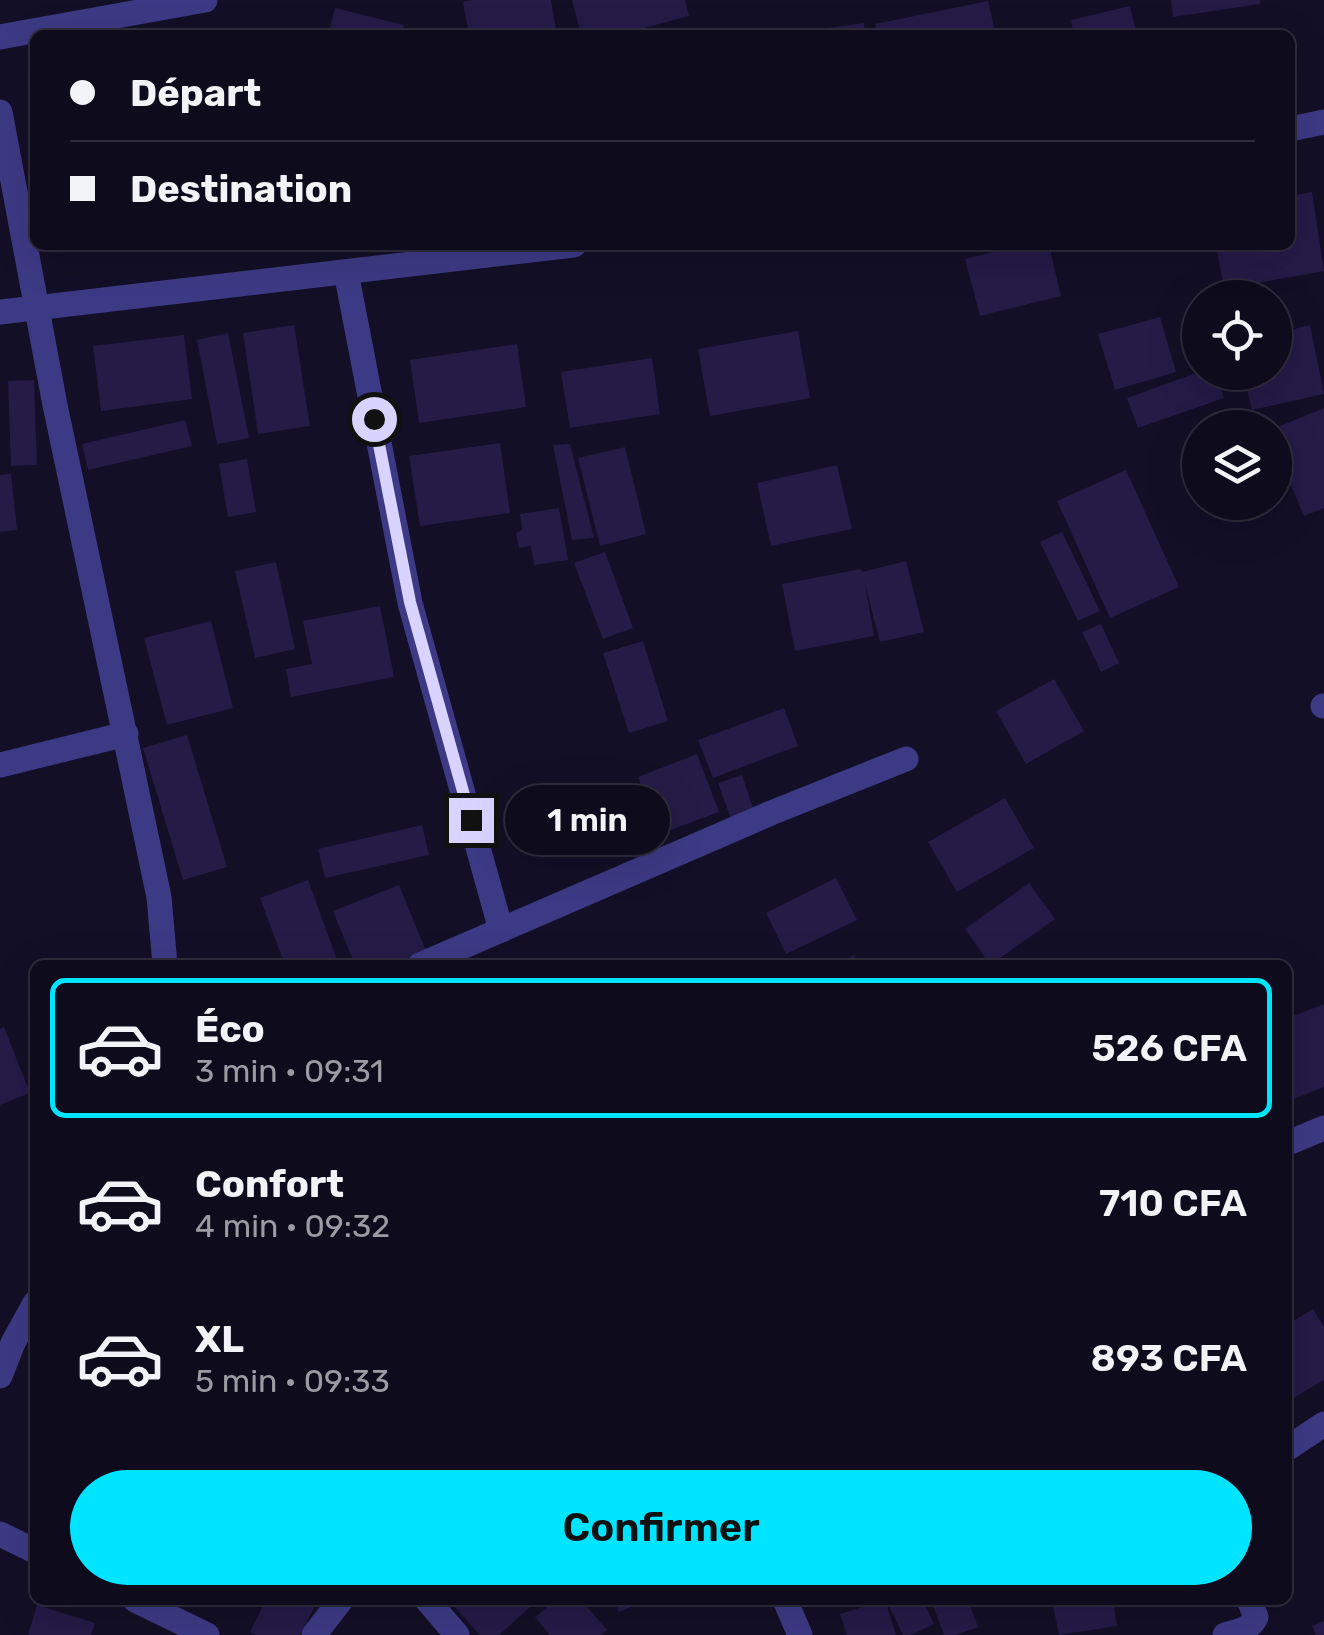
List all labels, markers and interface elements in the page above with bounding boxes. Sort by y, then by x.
text: Départ [130,70,261,116]
text: Destination [130,166,352,212]
map controls [1182,280,1292,520]
button: locate [1182,280,1292,390]
route start [352,397,397,442]
button: layers [1182,410,1292,520]
callout: 1 min [506,785,671,855]
route end [449,798,494,843]
text: 1 min [547,801,628,839]
icon: car [75,1003,165,1093]
text: Éco [195,1006,265,1052]
text: 526 CFA [1092,1025,1247,1071]
text: 3 min · 09:31 [195,1052,384,1090]
icon: car [75,1158,165,1248]
text: Confort [195,1161,344,1207]
text: 710 CFA [1099,1180,1247,1226]
text: 4 min · 09:32 [195,1207,390,1245]
icon: car [75,1313,165,1403]
text: XL [195,1316,244,1362]
text: 893 CFA [1091,1335,1247,1381]
text: 5 min · 09:33 [195,1362,390,1400]
button: Confirmer [70,1470,1252,1585]

